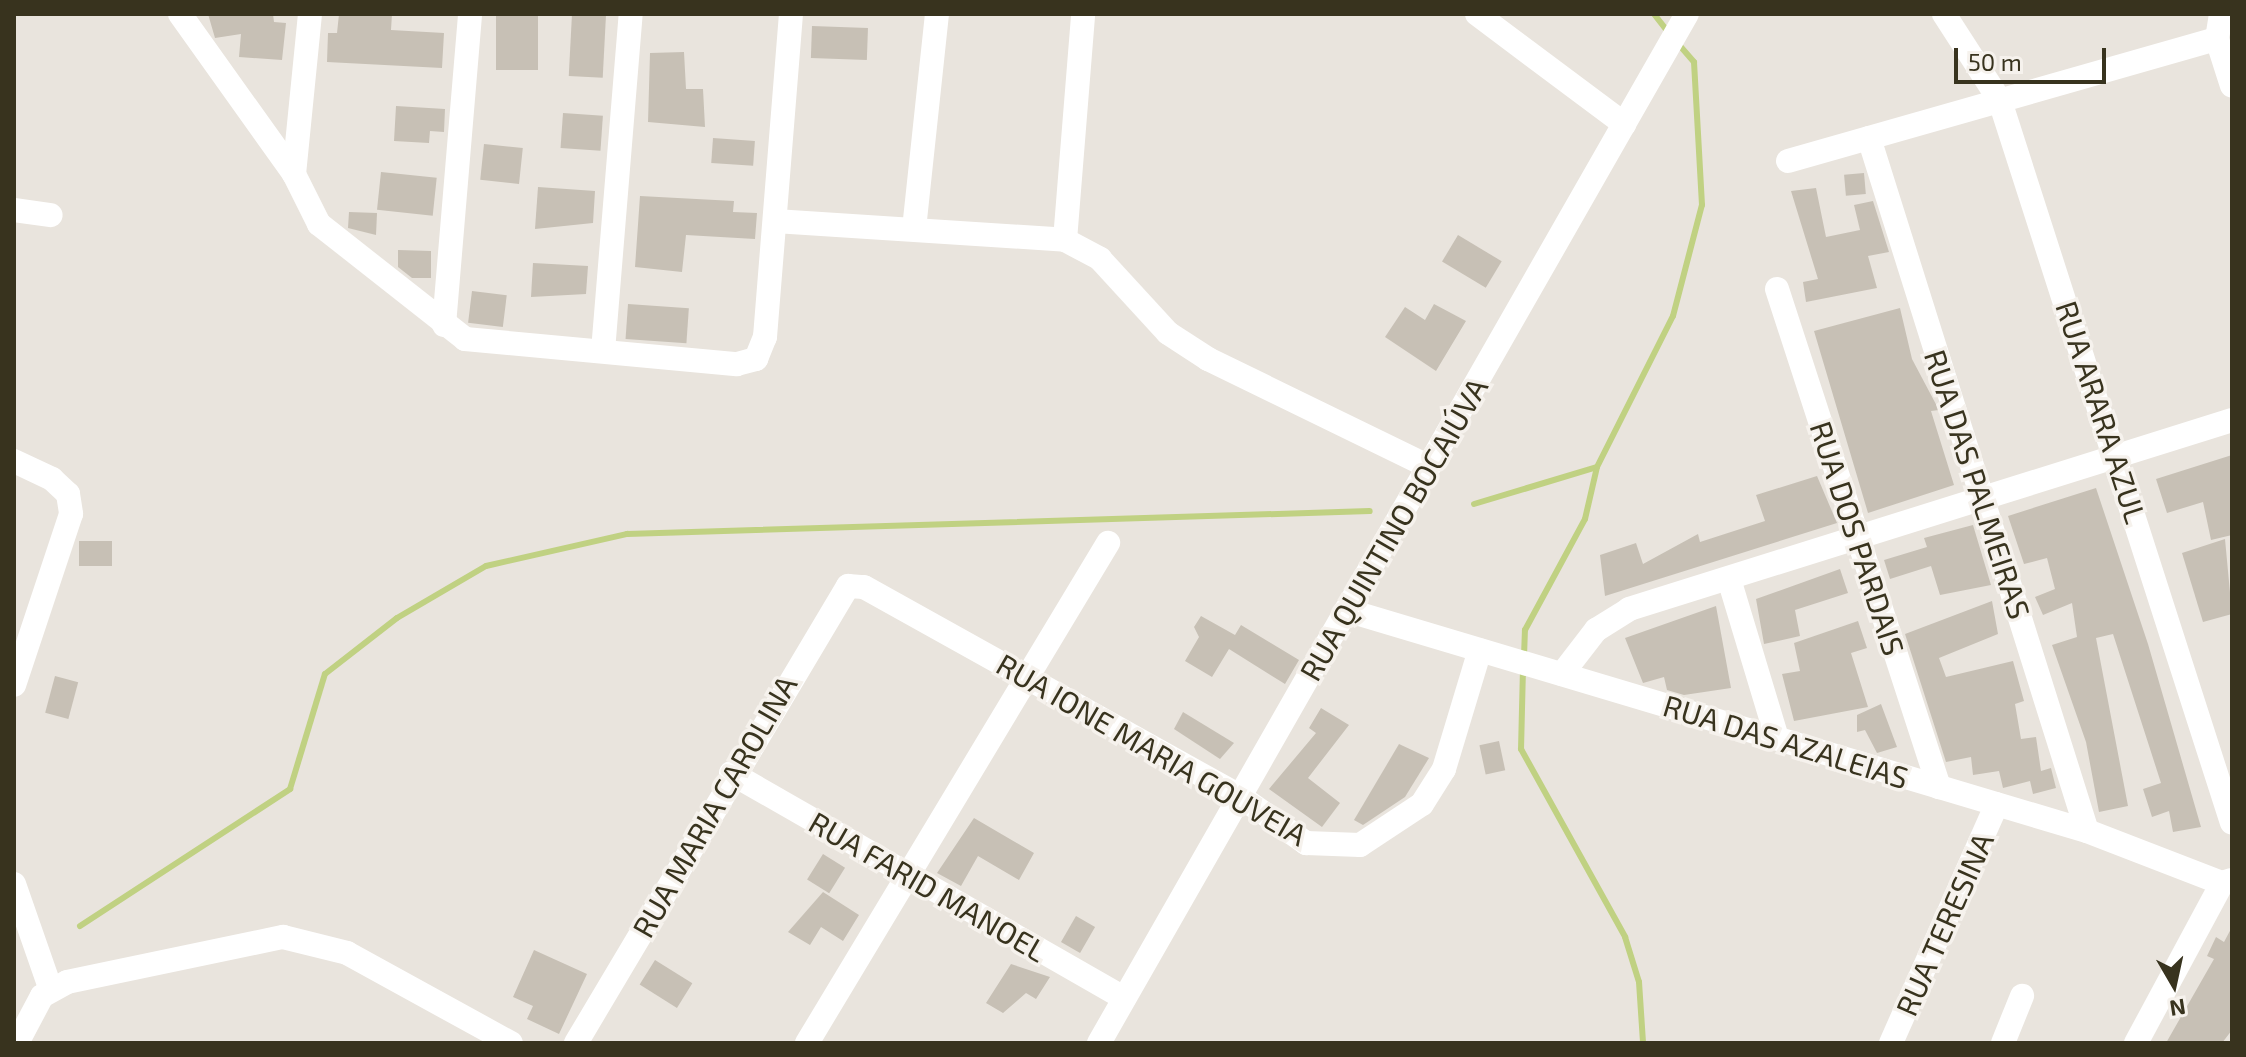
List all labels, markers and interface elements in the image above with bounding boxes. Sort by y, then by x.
scale bar [1958,32,2110,82]
text: 50 m [1968,47,2022,76]
street label: RUA ARARA AZUL [2049,295,2155,529]
street label: RUA DAS PALMEIRAS [1917,345,2039,623]
street label: RUA QUINTINO BOCAIÚVA [1291,371,1495,687]
street label: RUA DOS PARDAIS [1803,416,1913,660]
street label: RUA IONE MARIA GOUVEIA [990,645,1314,853]
street label: RUA MARIA CAROLINA [624,668,804,944]
street label: RUA DAS AZALEIAS [1659,686,1913,796]
street label: RUA FARID MANOEL [803,803,1053,969]
street label: RUA TERESINA [1887,826,2001,1022]
north arrow [2134,945,2214,1025]
text: N [2168,995,2188,1023]

